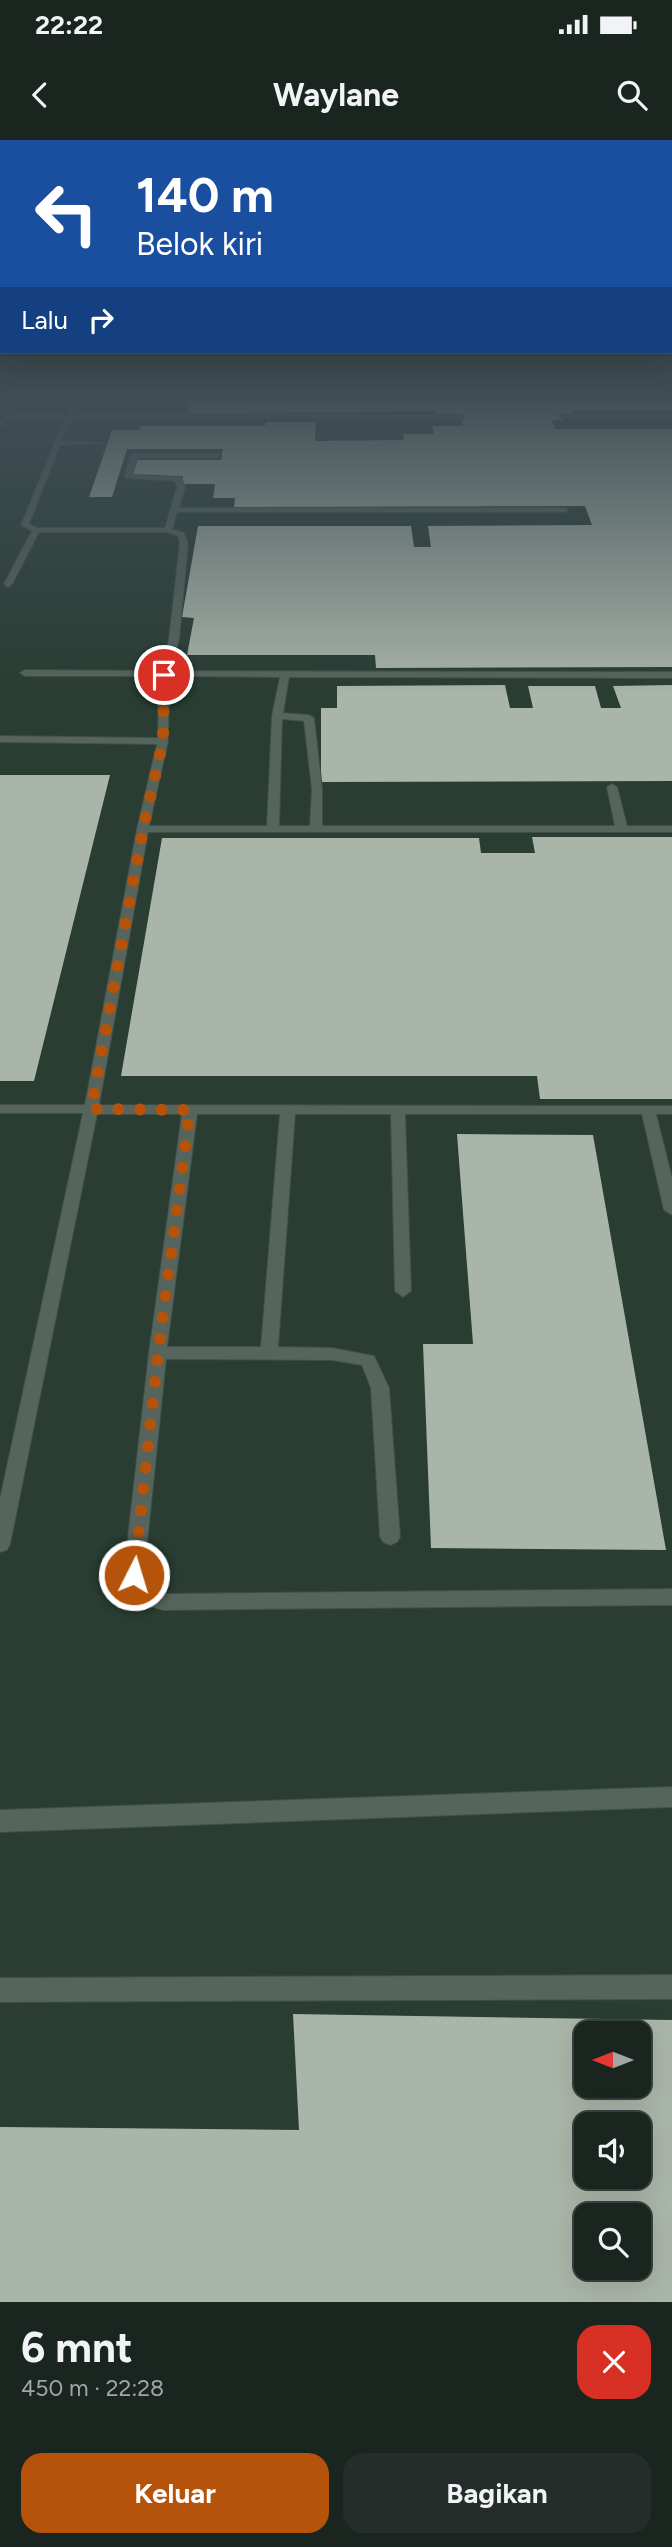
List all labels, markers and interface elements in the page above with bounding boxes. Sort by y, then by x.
text: 22:22 [35,9,103,41]
icon: back [21,76,59,114]
text: Waylane [273,76,399,114]
icon: search [613,76,651,114]
text: 140 m [136,165,274,224]
icon: left [21,168,112,259]
text: Belok kiri [136,225,263,263]
icon: right [82,301,120,339]
text: Lalu [21,304,68,336]
pin [134,645,194,705]
icon: arrive [145,656,183,694]
position arrow [97,1538,171,1612]
north arrow [574,2021,651,2098]
map controls [574,2021,651,2280]
button: sound [574,2112,651,2189]
button: search [574,2203,651,2280]
text: 6 mnt [21,2322,133,2373]
button: close [577,2325,651,2399]
text: 450 m · 22:28 [21,2374,164,2402]
button: Keluar [21,2453,329,2533]
button: Bagikan [343,2453,651,2533]

